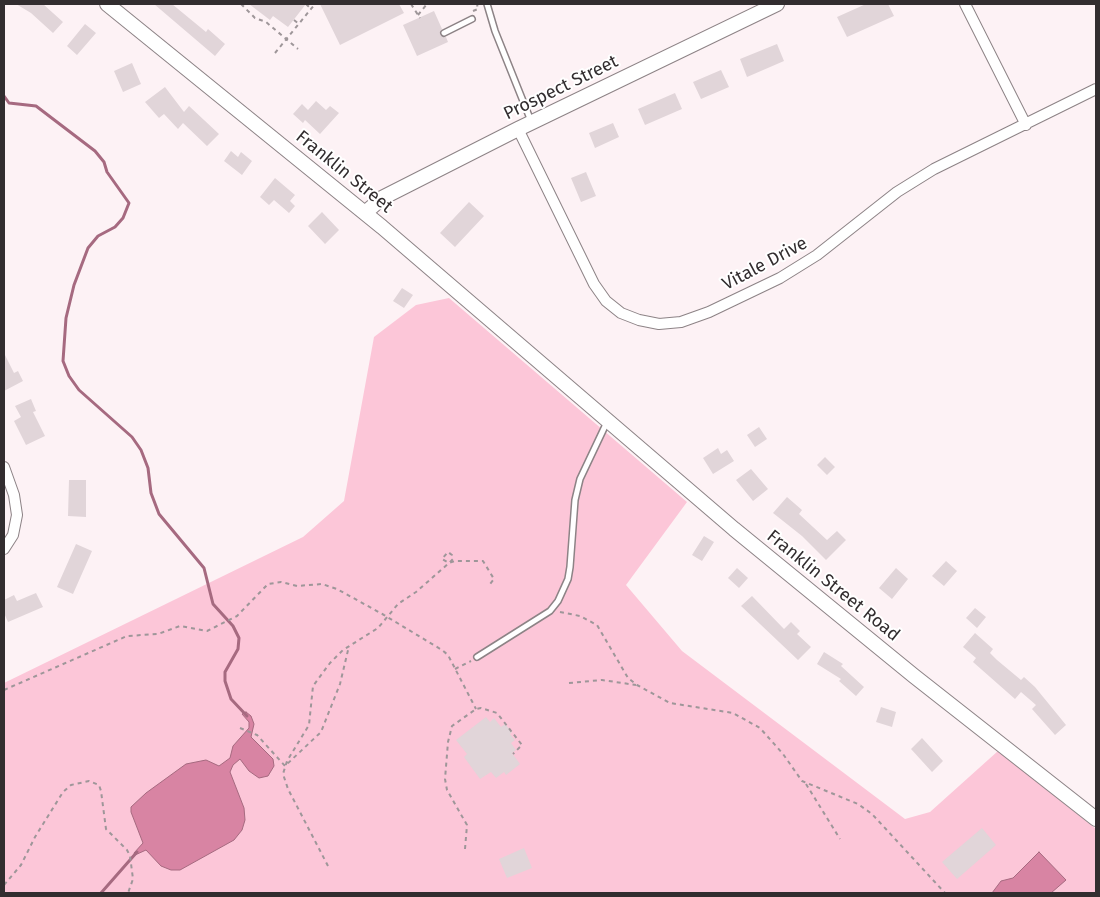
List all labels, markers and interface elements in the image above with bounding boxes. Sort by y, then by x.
street label: Prospect Street [500,51,622,125]
street label: Franklin Street [291,126,397,218]
street label: Vitale Drive [719,233,811,295]
street label: Franklin Street Road [762,526,904,646]

